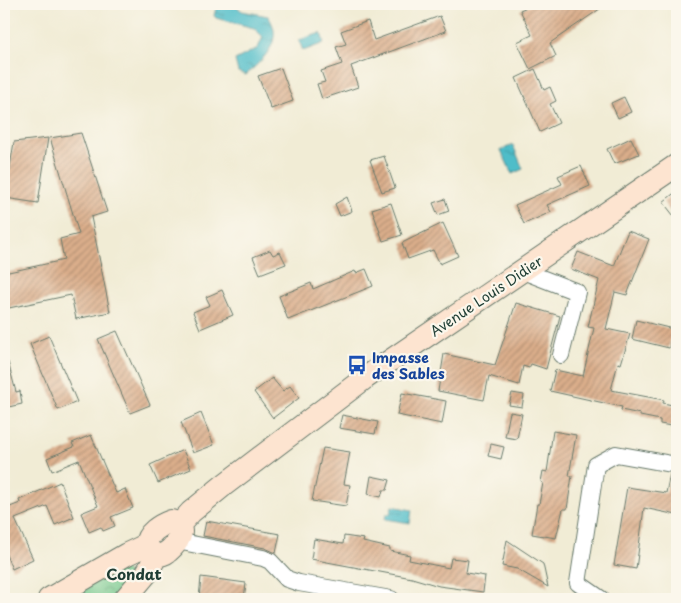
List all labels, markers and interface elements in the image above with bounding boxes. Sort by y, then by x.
street label: Avenue Louis Didier [426,250,547,342]
place label: Impasse des Sables [372,347,445,384]
bus stop icon: Impasse des Sables [346,354,368,376]
district label: Condat [106,562,162,585]

